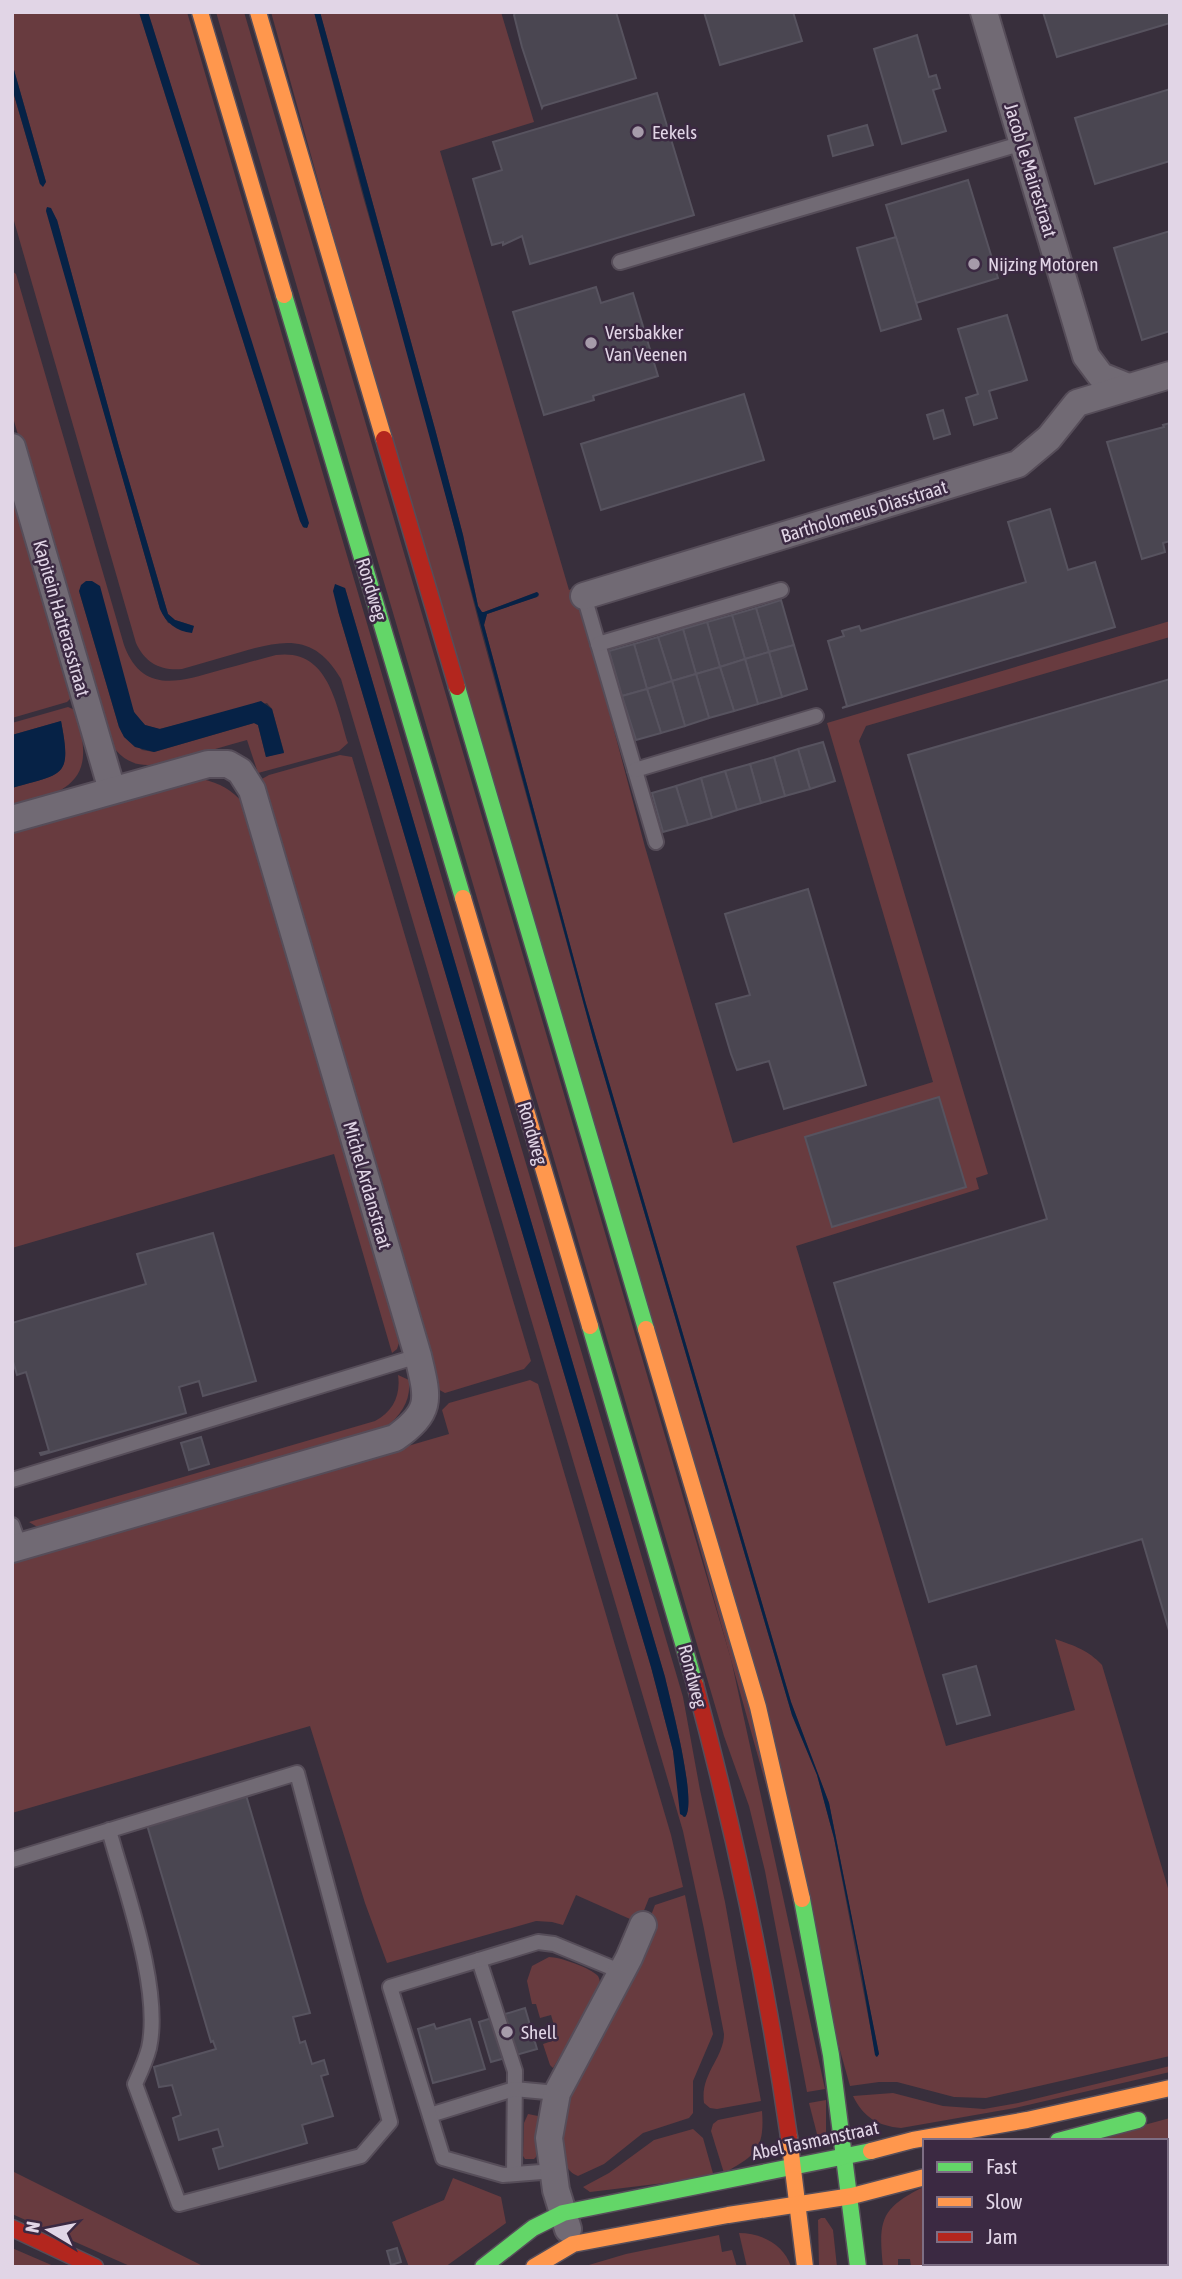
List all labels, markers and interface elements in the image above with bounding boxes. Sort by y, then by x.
street label: Jacob le Mairestraat [1000,100,1062,240]
place label: Eekels [652,121,697,143]
marker: Eekels [630,124,646,140]
place label: Nijzing Motoren [988,253,1098,275]
marker: Nijzing Motoren [966,256,982,272]
place label: Versbakker Van Veenen [605,321,687,365]
marker: Versbakker Van Veenen [583,335,599,351]
street label: Bartholomeus Diasstraat [778,475,950,547]
street label: Kapitein Hatterasstraat [29,537,95,699]
street label: Rondweg [352,555,392,624]
street label: Rondweg [514,1099,553,1168]
street label: Michel Ardanstraat [339,1118,397,1252]
street label: Rondweg [674,1642,712,1711]
place label: Shell [521,2021,557,2043]
marker: Shell [499,2024,515,2040]
street label: Abel Tasmanstraat [749,2116,881,2164]
legend [923,2139,1168,2265]
text: Fast [986,2154,1017,2178]
text: Slow [986,2189,1023,2213]
north arrow [14,2195,84,2265]
text: N [20,2220,44,2234]
text: Jam [986,2224,1018,2248]

